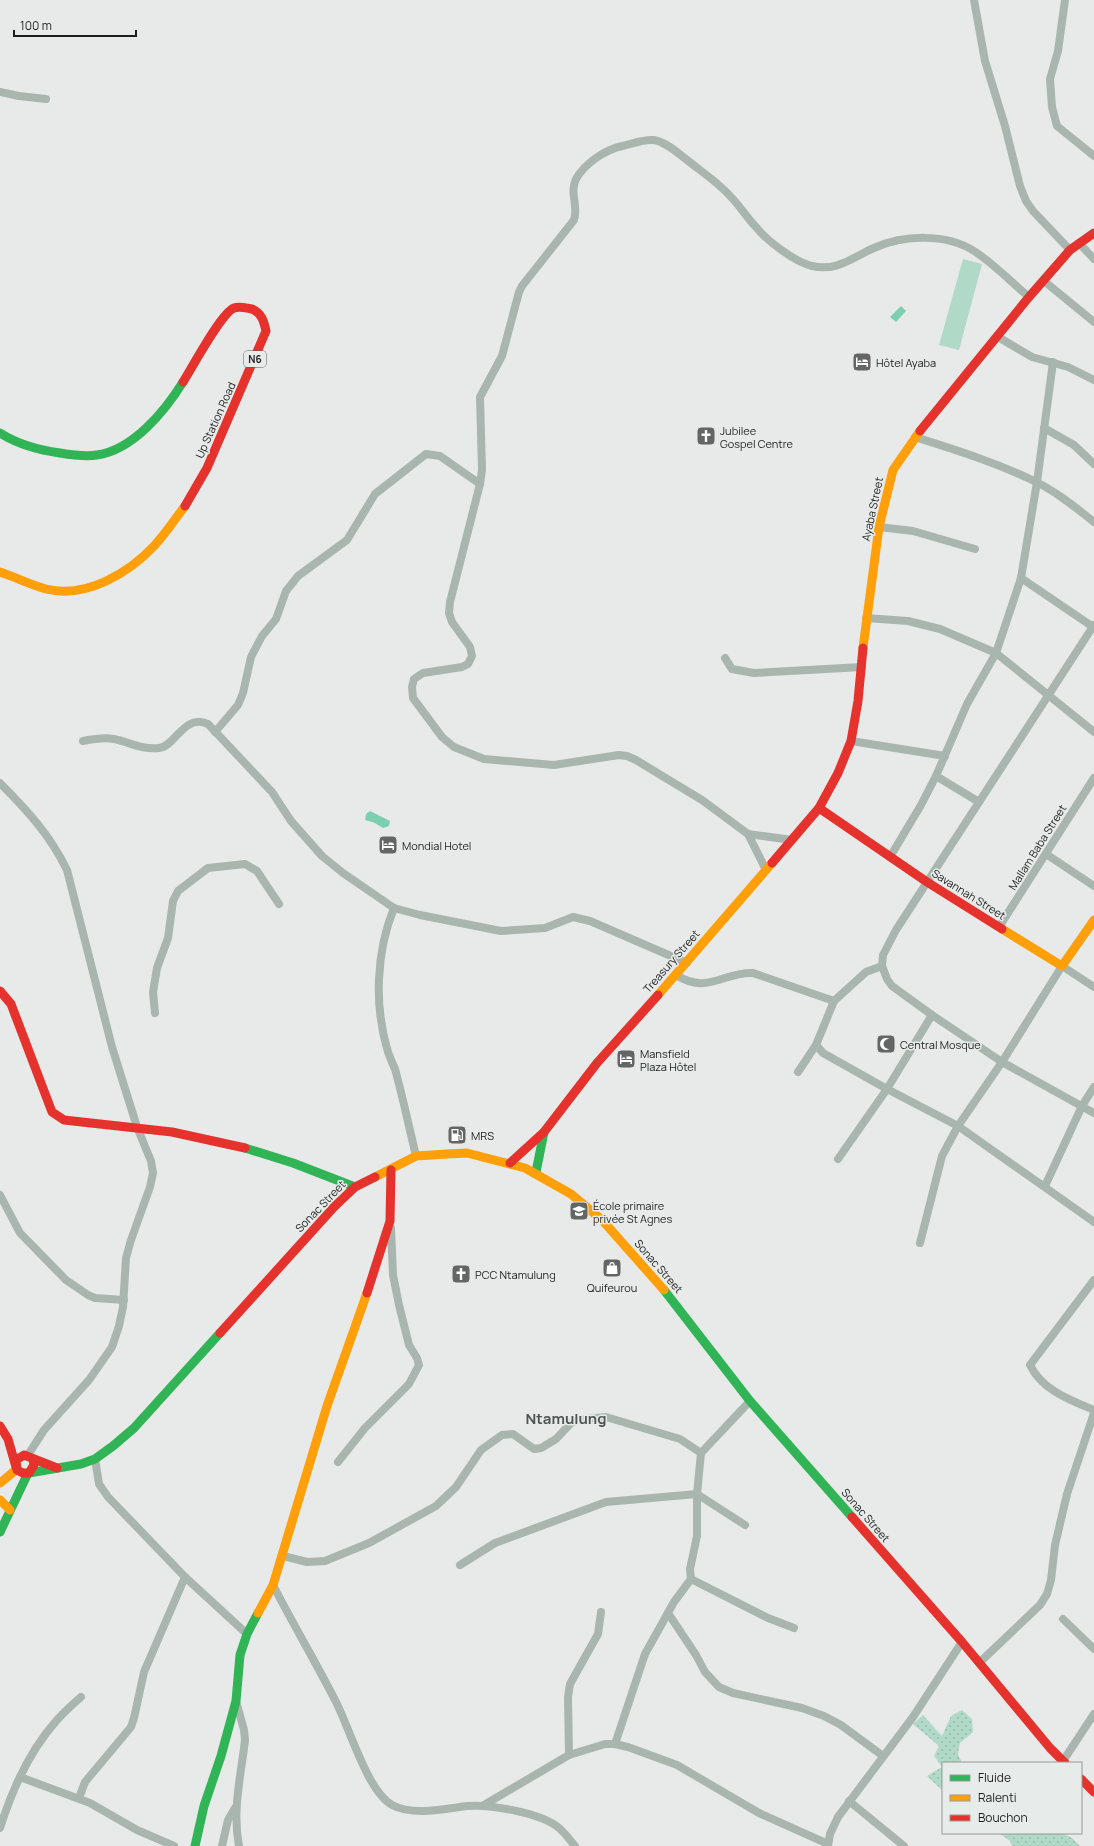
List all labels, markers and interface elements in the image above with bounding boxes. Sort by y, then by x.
scale bar [14,12,136,38]
text: 100 m [20,17,52,34]
road number: N6 [244,351,266,367]
hotel icon: Hôtel Ayaba [851,351,873,373]
place label: Hôtel Ayaba [876,355,936,370]
street label: Up Station Road [191,379,239,461]
place label: Jubilee Gospel Centre [720,423,794,451]
church icon: Jubilee Gospel Centre [695,425,717,447]
street label: Ayaba Street [858,476,886,542]
street label: Mallam Baba Street [1005,801,1069,893]
hotel icon: Mondial Hotel [377,834,399,856]
place label: Mondial Hotel [402,838,471,853]
street label: Savannah Street [929,865,1009,923]
street label: Treasury Street [639,926,703,996]
mosque icon: Central Mosque [875,1033,897,1055]
place label: Central Mosque [900,1037,981,1052]
place label: Mansfield Plaza Hôtel [640,1046,696,1074]
hotel icon: Mansfield Plaza Hôtel [615,1048,637,1070]
fuel station icon: MRS [446,1124,468,1146]
place label: MRS [471,1128,494,1143]
street label: Sonac Street [291,1177,349,1235]
place label: École primaire privée St Agnes [593,1198,672,1226]
school or university icon: École primaire privée St Agnes [568,1200,590,1222]
street label: Sonac Street [632,1236,686,1296]
shop icon: Quifeurou [601,1257,623,1279]
church icon: PCC Ntamulung [450,1263,472,1285]
place label: PCC Ntamulung [475,1267,556,1282]
place label: Quifeurou [587,1280,637,1295]
district label: Ntamulung [526,1408,606,1429]
street label: Sonac Street [839,1485,893,1545]
legend [942,1762,1082,1834]
text: Fluide [978,1769,1011,1786]
text: Ralenti [978,1789,1017,1806]
text: Bouchon [978,1809,1028,1826]

